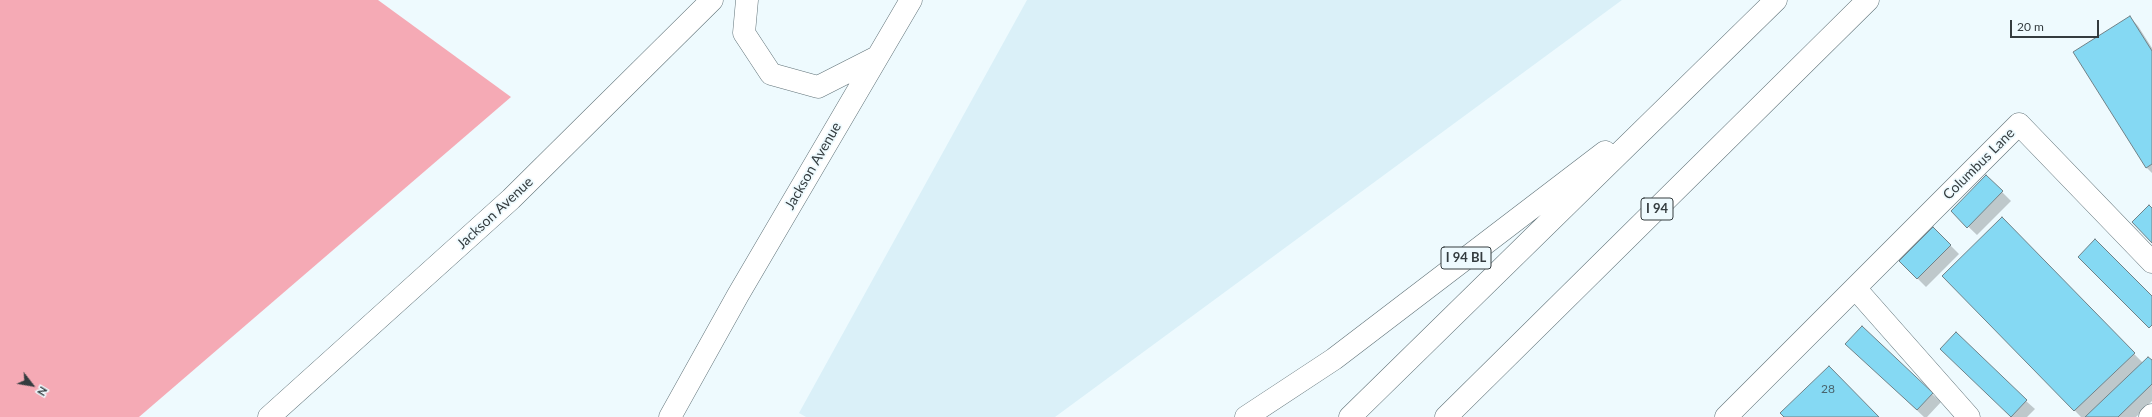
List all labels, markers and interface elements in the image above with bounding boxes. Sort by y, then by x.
scale bar [2012,12,2101,38]
text: 20 m [2017,19,2044,34]
street label: Jackson Avenue [781,119,845,213]
street label: Columbus Lane [1940,125,2018,203]
street label: Jackson Avenue [453,173,537,253]
road number: I 94 [1641,198,1673,220]
road number: I 94 BL [1441,247,1491,269]
north arrow [12,365,52,405]
house number: 28 [1821,382,1835,396]
text: N [35,384,50,398]

